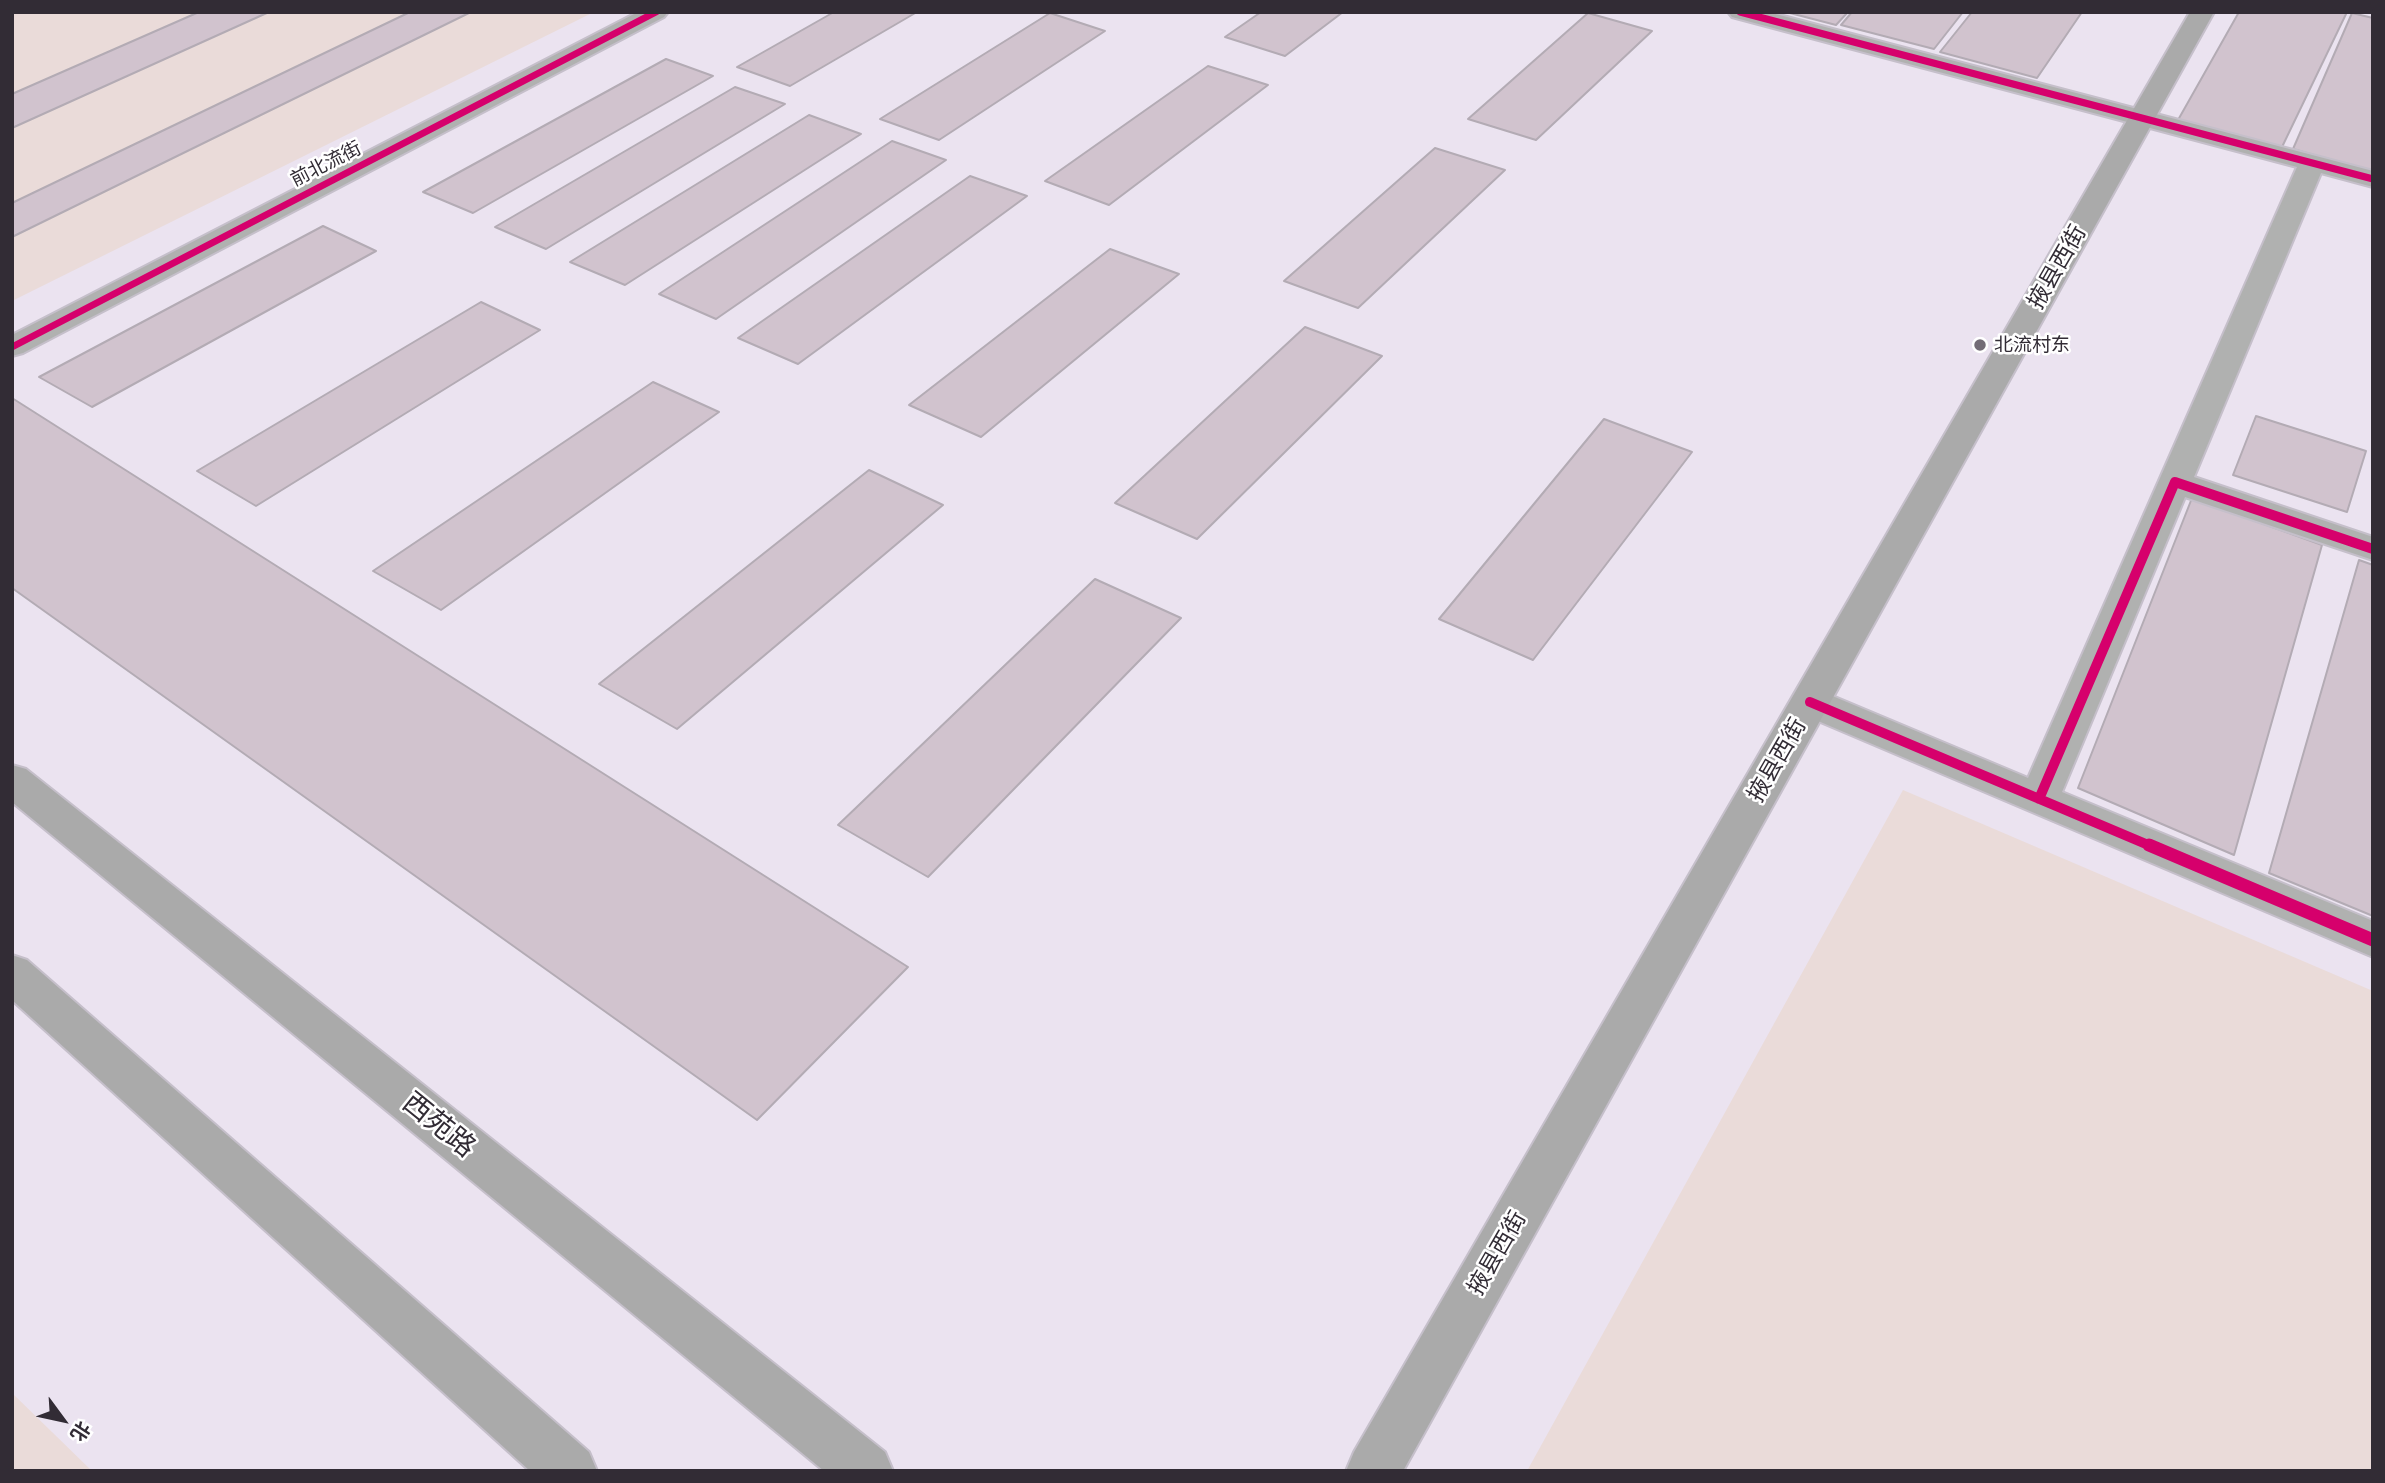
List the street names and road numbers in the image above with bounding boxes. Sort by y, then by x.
street label: 前北流街 [287,137,365,191]
street label: 掖县西街 [2022,220,2092,314]
street label: 掖县西街 [1742,713,1812,807]
street label: 西苑路 [396,1086,482,1164]
street label: 掖县西街 [1462,1206,1532,1300]

